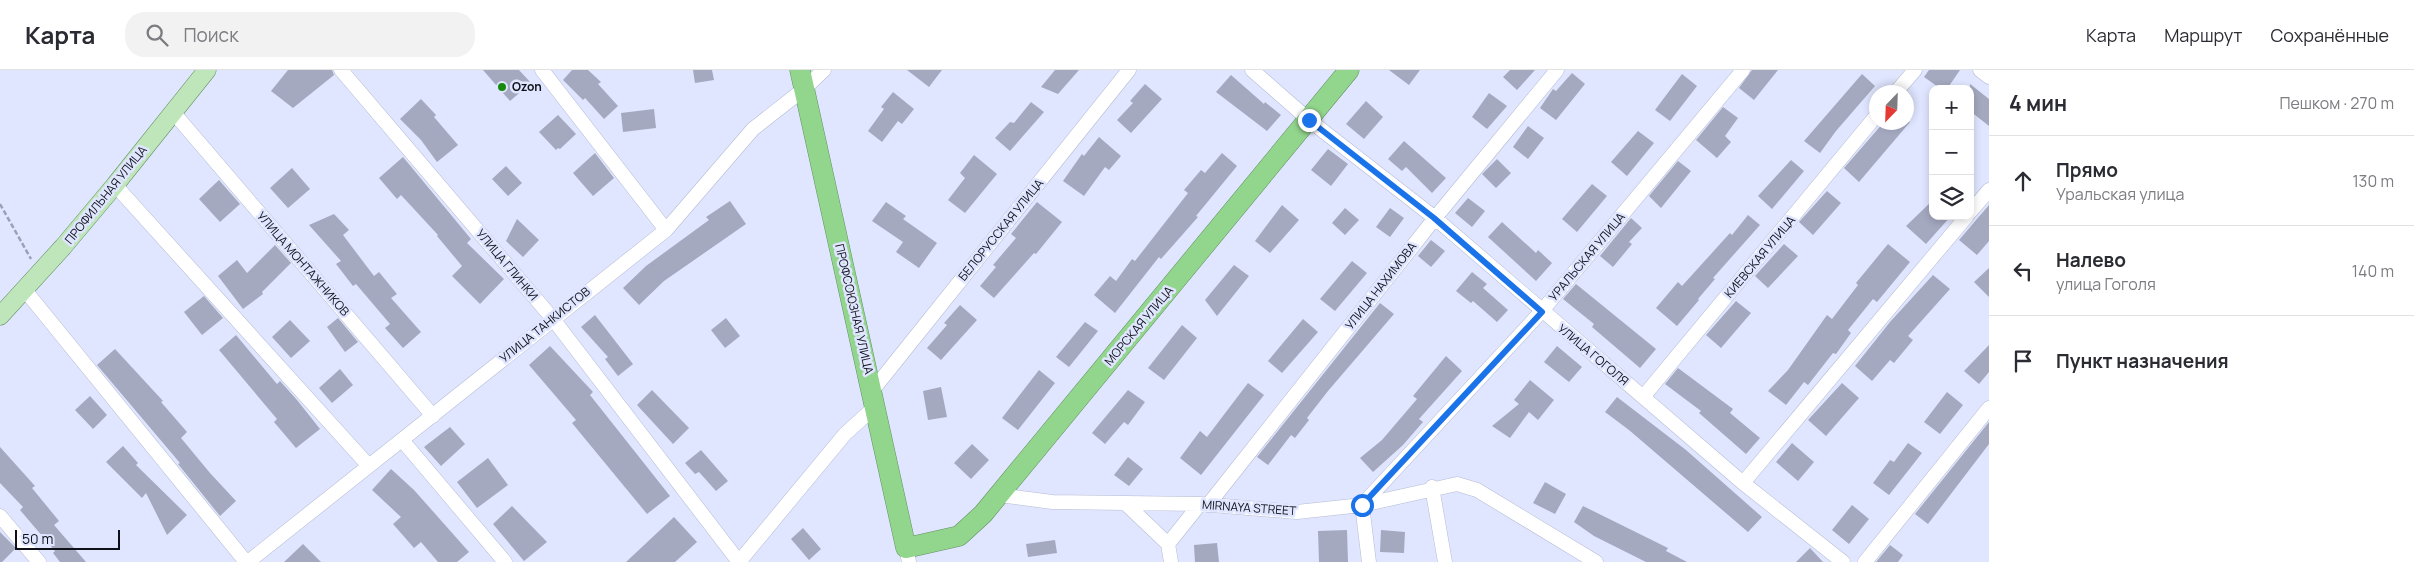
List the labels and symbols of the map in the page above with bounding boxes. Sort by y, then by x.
place label: Ozon [512,78,542,95]
marker: Ozon [496,81,508,93]
north arrow [1869,85,1914,130]
route end [1298,109,1321,132]
street label: ПРОФИЛЬНАЯ УЛИЦА [61,142,151,247]
street label: БЕЛОРУССКАЯ УЛИЦА [954,175,1047,284]
street label: УЛИЦА МОНТАЖНИКОВ [253,208,353,320]
street label: УРАЛЬСКАЯ УЛИЦА [1544,208,1629,305]
street label: КИЕВСКАЯ УЛИЦА [1720,212,1799,301]
street label: УЛИЦА ГЛИНКИ [473,225,542,304]
street label: УЛИЦА НАХИМОВА [1341,238,1420,333]
street label: ПРОФСОЮЗНАЯ УЛИЦА [831,242,878,376]
street label: МОРСКАЯ УЛИЦА [1100,282,1177,369]
street label: УЛИЦА ТАНКИСТОВ [496,283,593,366]
street label: УЛИЦА ГОГОЛЯ [1554,320,1632,389]
route start [1351,494,1374,517]
street label: MIRNAYA STREET [1201,496,1298,519]
scale bar [15,527,120,550]

